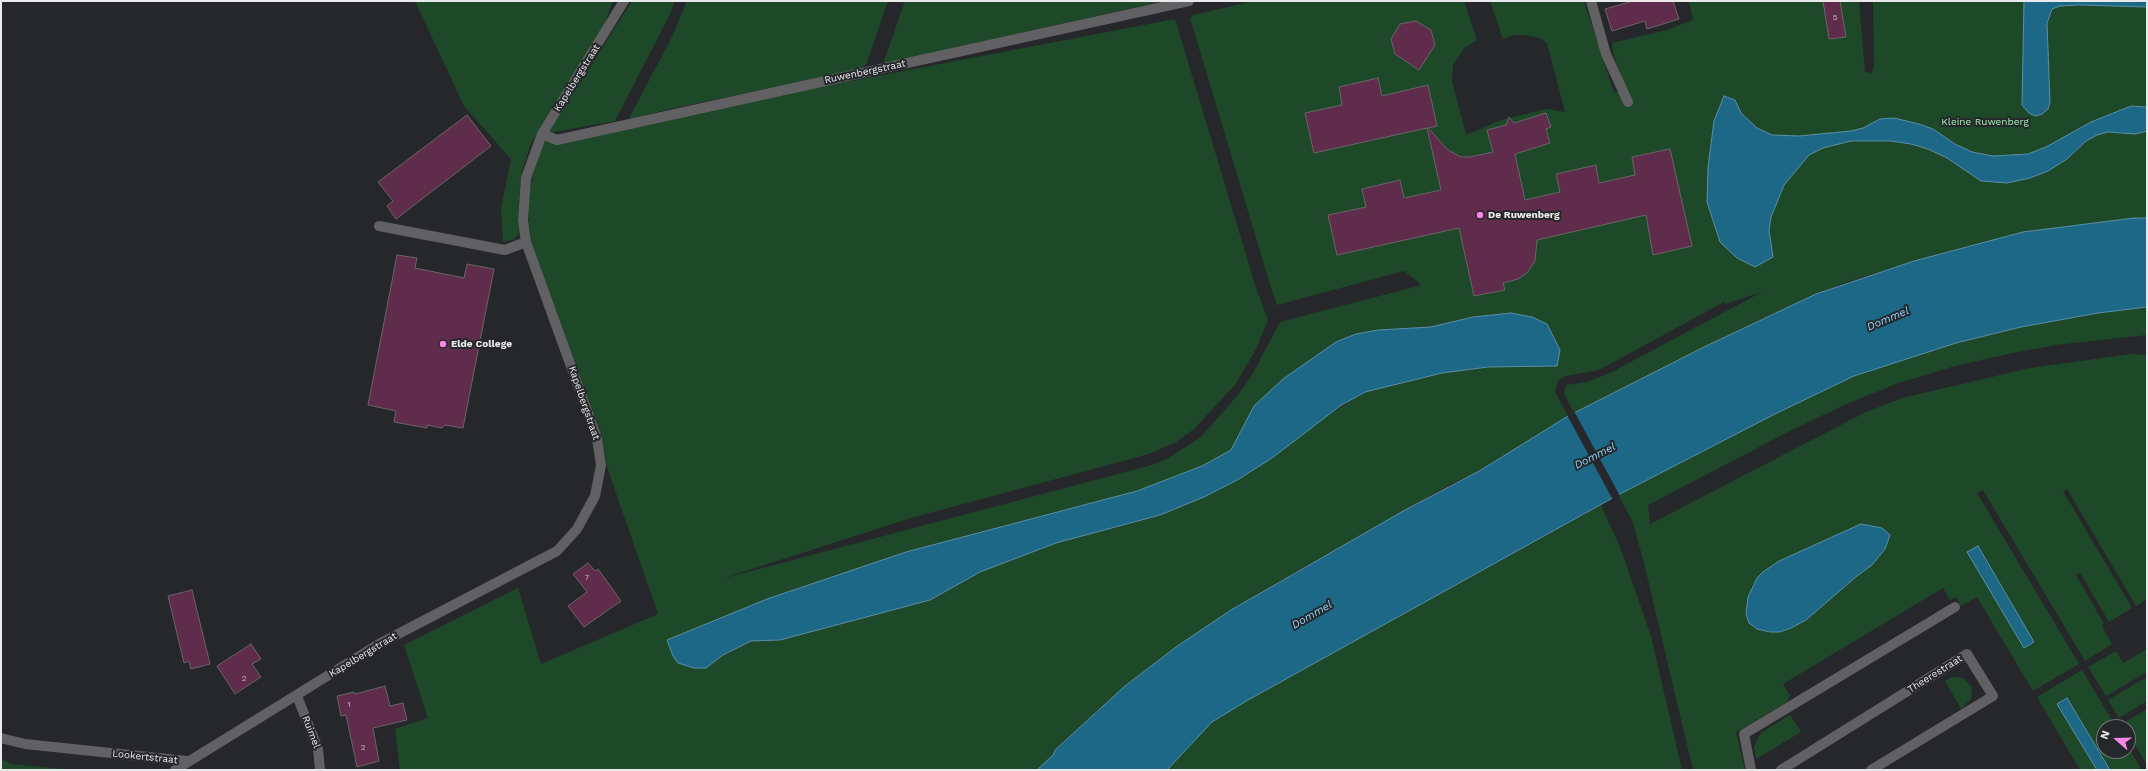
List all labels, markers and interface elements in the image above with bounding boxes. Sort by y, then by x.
house number: 5 [1833,13,1837,23]
street label: Kapelbergstraat [551,42,603,114]
street label: Ruwenbergstraat [823,58,907,86]
park label: Kleine Ruwenberg [1941,116,2029,128]
place label: De Ruwenberg [1488,209,1560,221]
marker: De Ruwenberg [1475,210,1485,220]
water label: Dommel [1865,304,1911,334]
place label: Elde College [451,338,512,350]
marker: Elde College [438,339,448,349]
street label: Kapelbergstraat [566,365,602,441]
water label: Dommel [1572,440,1618,472]
house number: 7 [585,573,589,583]
water label: Dommel [1289,598,1335,632]
street label: Kapelbergstraat [327,630,399,680]
street label: Theerestraat [1906,652,1964,696]
house number: 2 [242,674,246,684]
house number: 1 [347,700,351,710]
street label: Ruimel [299,714,323,750]
north arrow [2096,719,2136,759]
text: N [2098,729,2113,741]
house number: 2 [361,743,365,753]
street label: Lookertstraat [112,748,178,766]

